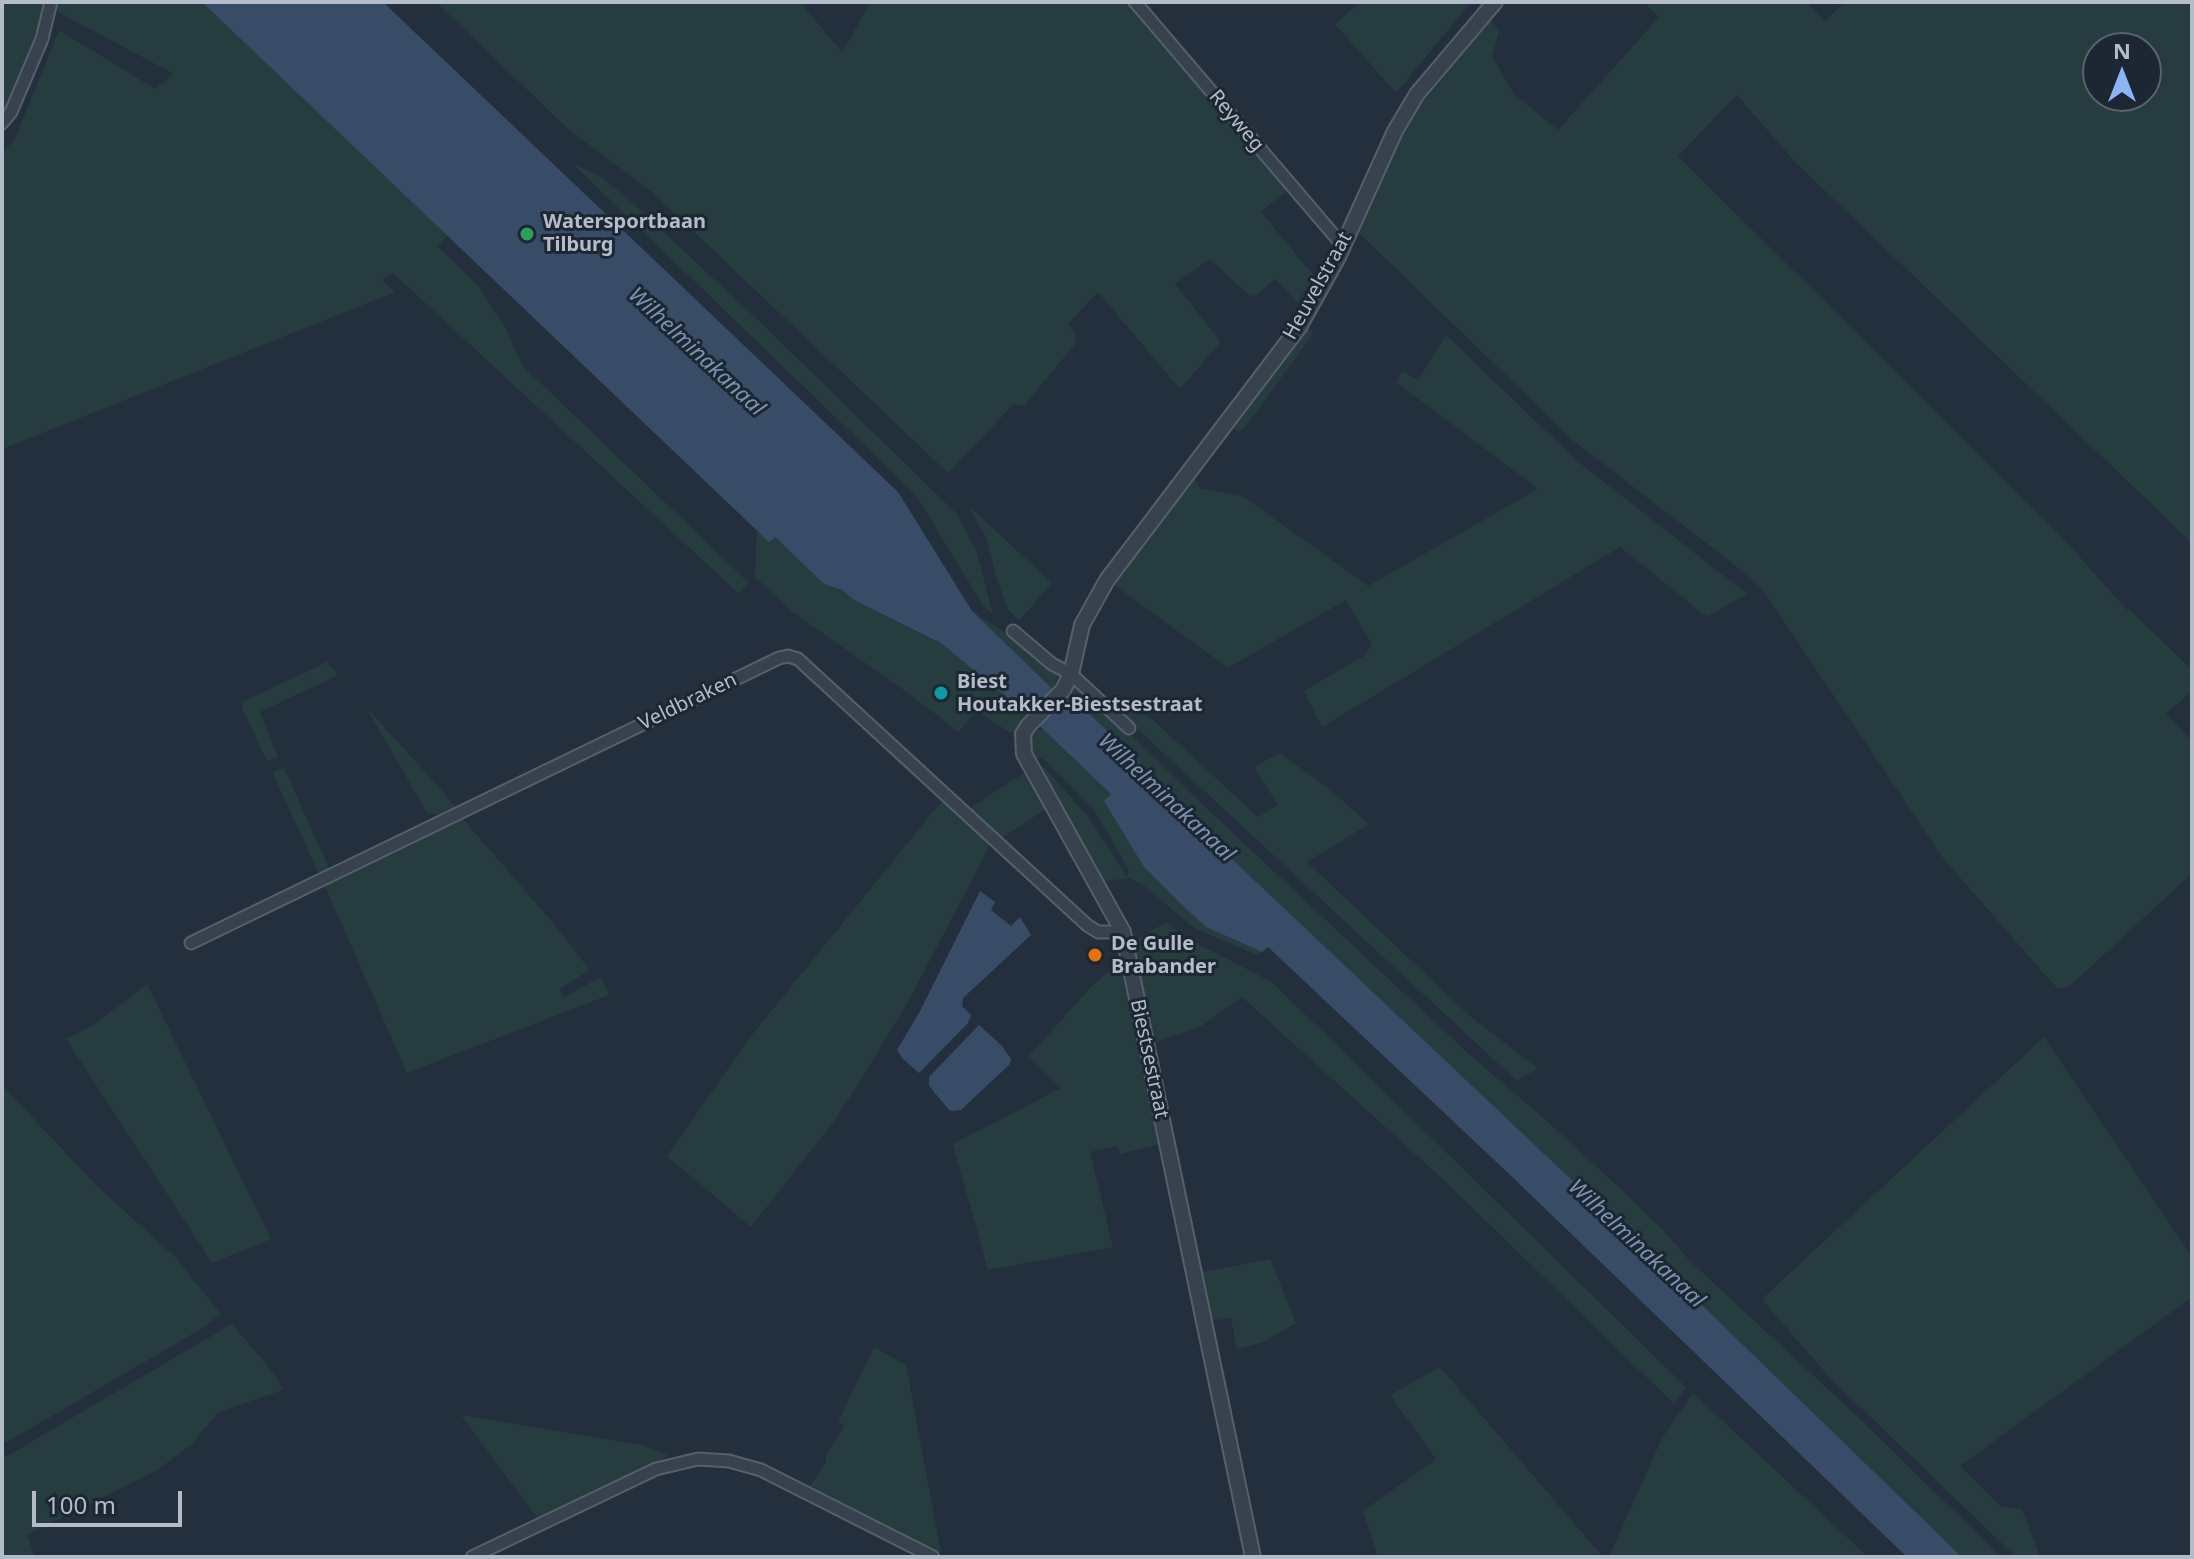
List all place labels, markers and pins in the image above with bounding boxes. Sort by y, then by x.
place label: Watersportbaan Tilburg [543,210,706,257]
marker: Watersportbaan Tilburg [518,225,536,243]
place label: Biest Houtakker-Biestsestraat [957,670,1202,717]
marker: Biest Houtakker-Biestsestraat [932,684,950,702]
place label: De Gulle Brabander [1111,932,1216,979]
marker: De Gulle Brabander [1086,946,1104,964]

